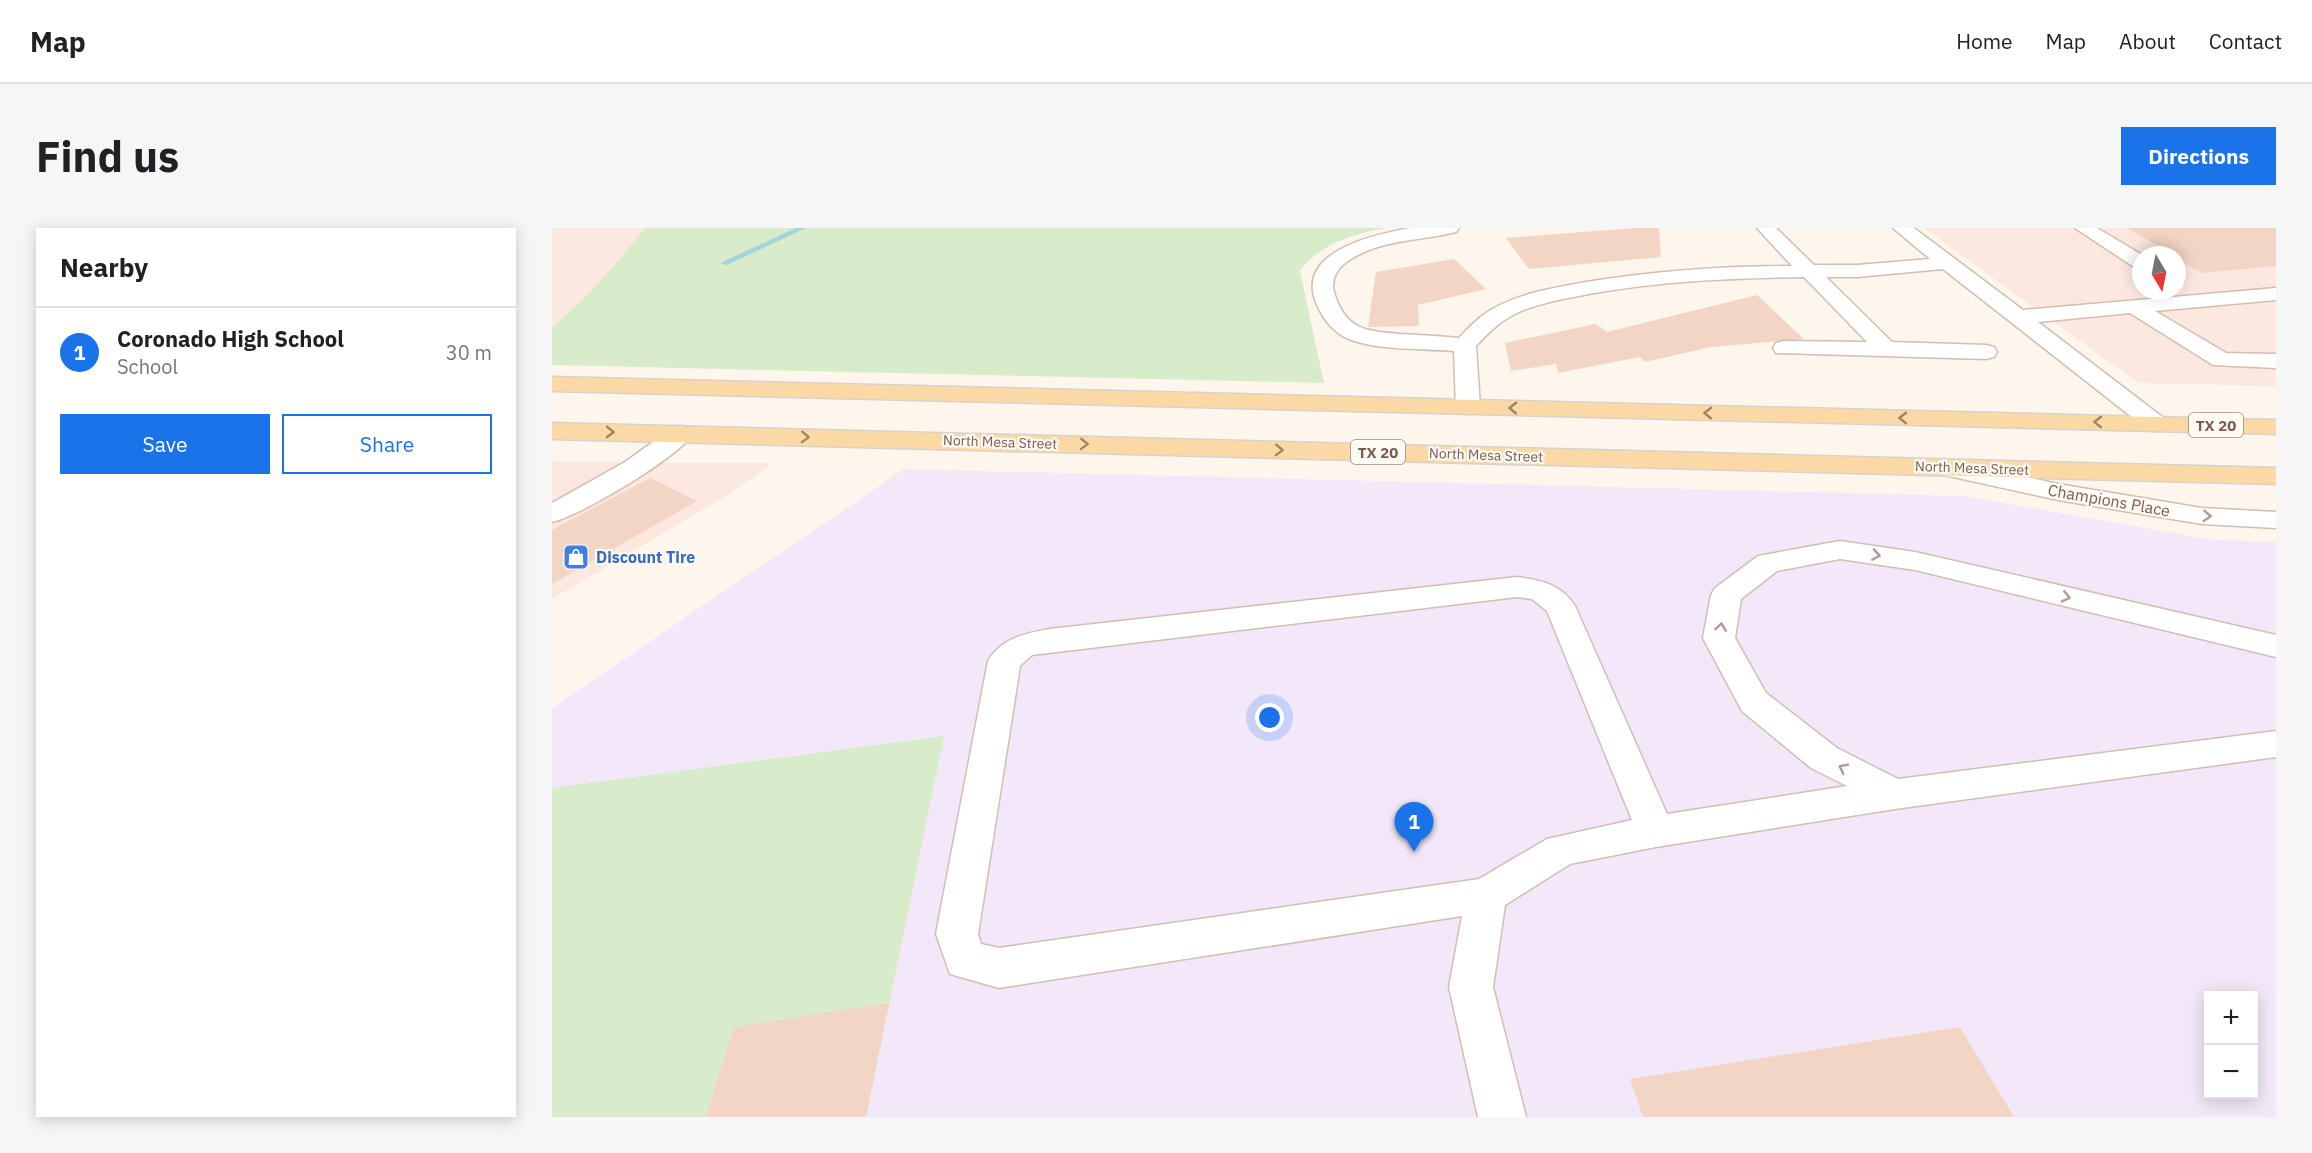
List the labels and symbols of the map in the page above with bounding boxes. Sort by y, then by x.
north arrow [2132,246,2186,300]
one-way arrow [1509,402,1518,414]
one-way arrow [1704,407,1713,419]
one-way arrow [1899,411,1908,424]
road number: TX 20 [2189,413,2243,437]
one-way arrow [2093,416,2102,428]
one-way arrow [606,426,615,438]
one-way arrow [801,431,810,443]
street label: North Mesa Street [943,431,1057,453]
one-way arrow [1080,438,1089,451]
road number: TX 20 [1351,440,1405,464]
one-way arrow [1275,443,1284,456]
street label: North Mesa Street [1429,444,1543,466]
street label: North Mesa Street [1915,457,2029,479]
street label: Champions Place [2046,479,2172,521]
one-way arrow [2203,510,2212,523]
shop icon: Discount Tire [561,542,591,572]
place label: Discount Tire [596,547,695,567]
one-way arrow [1871,549,1880,561]
one-way arrow [2061,589,2071,602]
one-way arrow [1714,623,1726,632]
your location [1255,703,1284,732]
one-way arrow [1839,764,1850,775]
pin: 1 [1394,802,1434,852]

